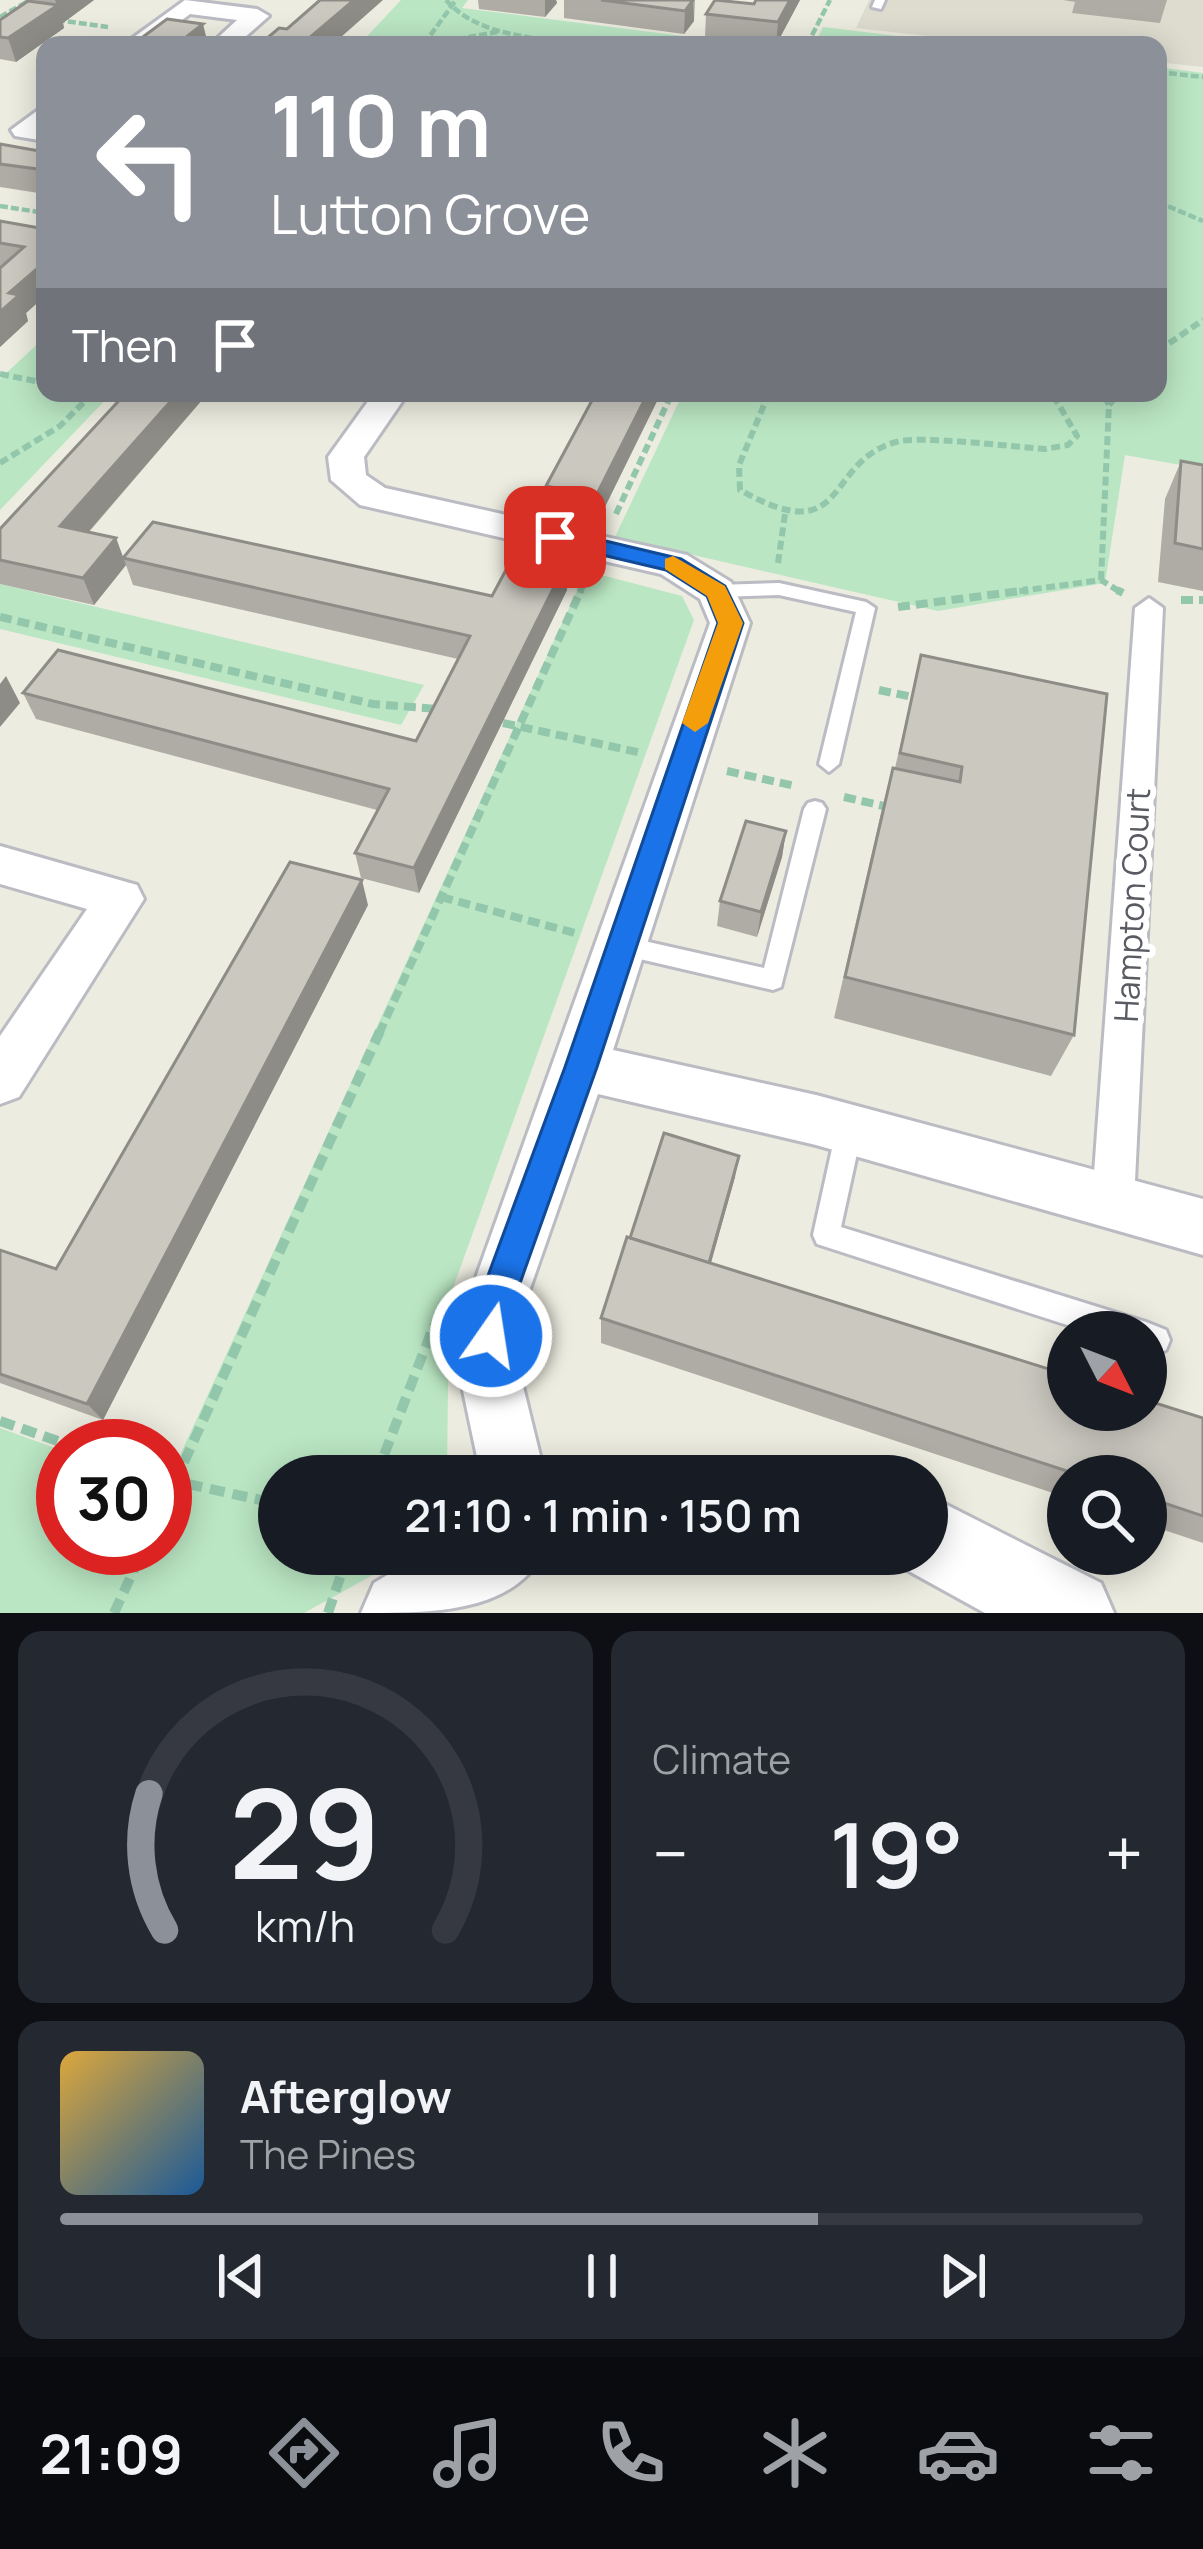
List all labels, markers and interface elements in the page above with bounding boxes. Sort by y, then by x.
text: 110 m [270,67,491,182]
icon: left [72,84,228,240]
text: Lutton Grove [270,176,590,250]
icon: arrive [202,312,268,378]
text: Then [72,314,178,376]
pin [504,486,606,588]
icon: arrive [522,504,588,570]
street label: Hampton Court [1103,787,1160,1023]
position arrow [428,1273,554,1399]
north arrow [1047,1311,1167,1431]
map controls [1047,1311,1167,1575]
speed limit sign: 30 [36,1419,192,1575]
button: search [1047,1455,1167,1575]
text: 21:10 · 1 min · 150 m [405,1484,801,1546]
text: Climate [653,1732,791,1786]
text: 29 [229,1746,381,1916]
text: 19° [829,1792,964,1915]
text: − [653,1808,688,1898]
text: + [1105,1808,1143,1898]
text: km/h [255,1896,355,1955]
text: Afterglow [240,2065,452,2127]
text: The Pines [240,2127,416,2181]
icon: previous [208,2243,274,2309]
icon: pause [569,2243,635,2309]
icon: next [930,2243,996,2309]
icon: directions [262,2411,346,2495]
icon: music [426,2411,510,2495]
icon: phone [589,2411,673,2495]
icon: climate [753,2411,837,2495]
icon: car [916,2411,1000,2495]
icon: filters [1079,2411,1163,2495]
text: 21:09 [40,2416,183,2490]

